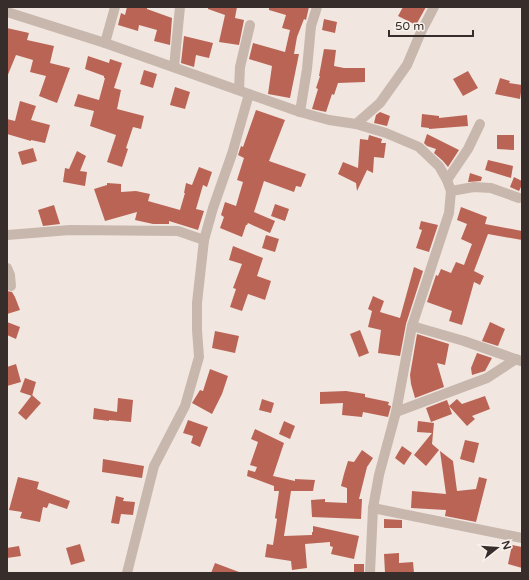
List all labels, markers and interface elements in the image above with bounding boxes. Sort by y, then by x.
scale bar [389,12,473,38]
text: 50 m [395,19,424,33]
north arrow [477,528,517,568]
text: N [499,539,514,551]

